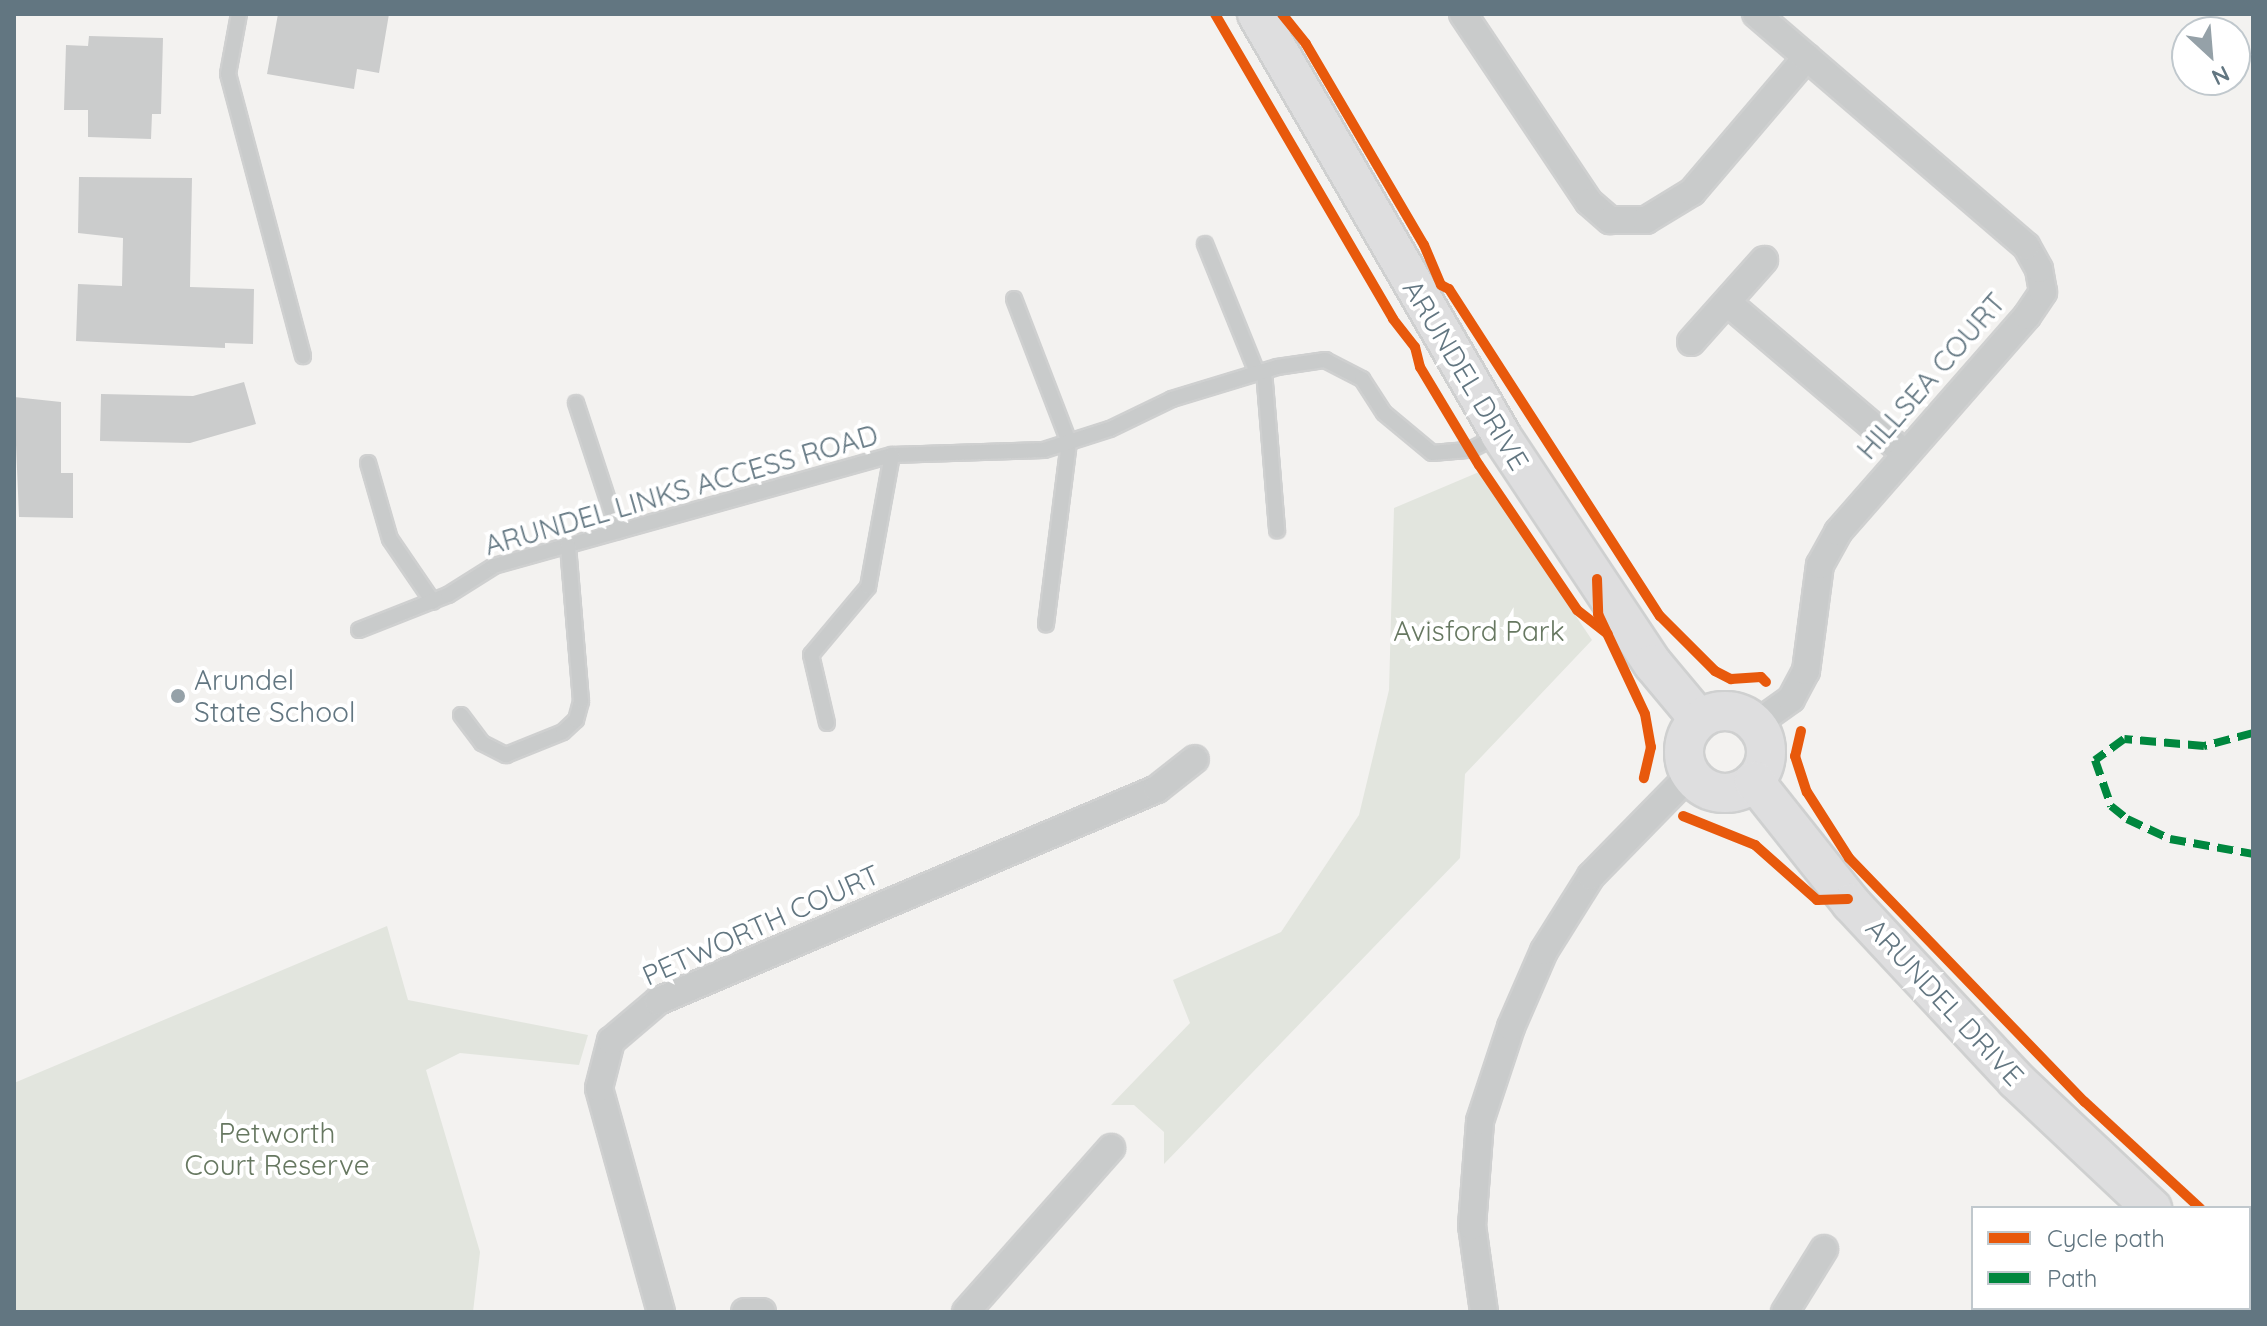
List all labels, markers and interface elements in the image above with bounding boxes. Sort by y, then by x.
north arrow [2171,16,2251,96]
text: N [2207,60,2234,92]
street label: ARUNDEL DRIVE [1396,274,1536,476]
street label: HILLSEA COURT [1850,286,2012,466]
street label: ARUNDEL LINKS ACCESS ROAD [480,418,882,562]
park label: Avisford Park [1393,614,1565,648]
place label: Arundel State School [194,663,355,729]
marker: Arundel State School [169,687,187,705]
street label: PETWORTH COURT [637,858,885,992]
street label: ARUNDEL DRIVE [1859,912,2031,1092]
park label: Petworth Court Reserve [184,1116,370,1182]
legend [1971,1206,2251,1310]
text: Cycle path [2047,1223,2165,1253]
text: Path [2047,1263,2098,1293]

